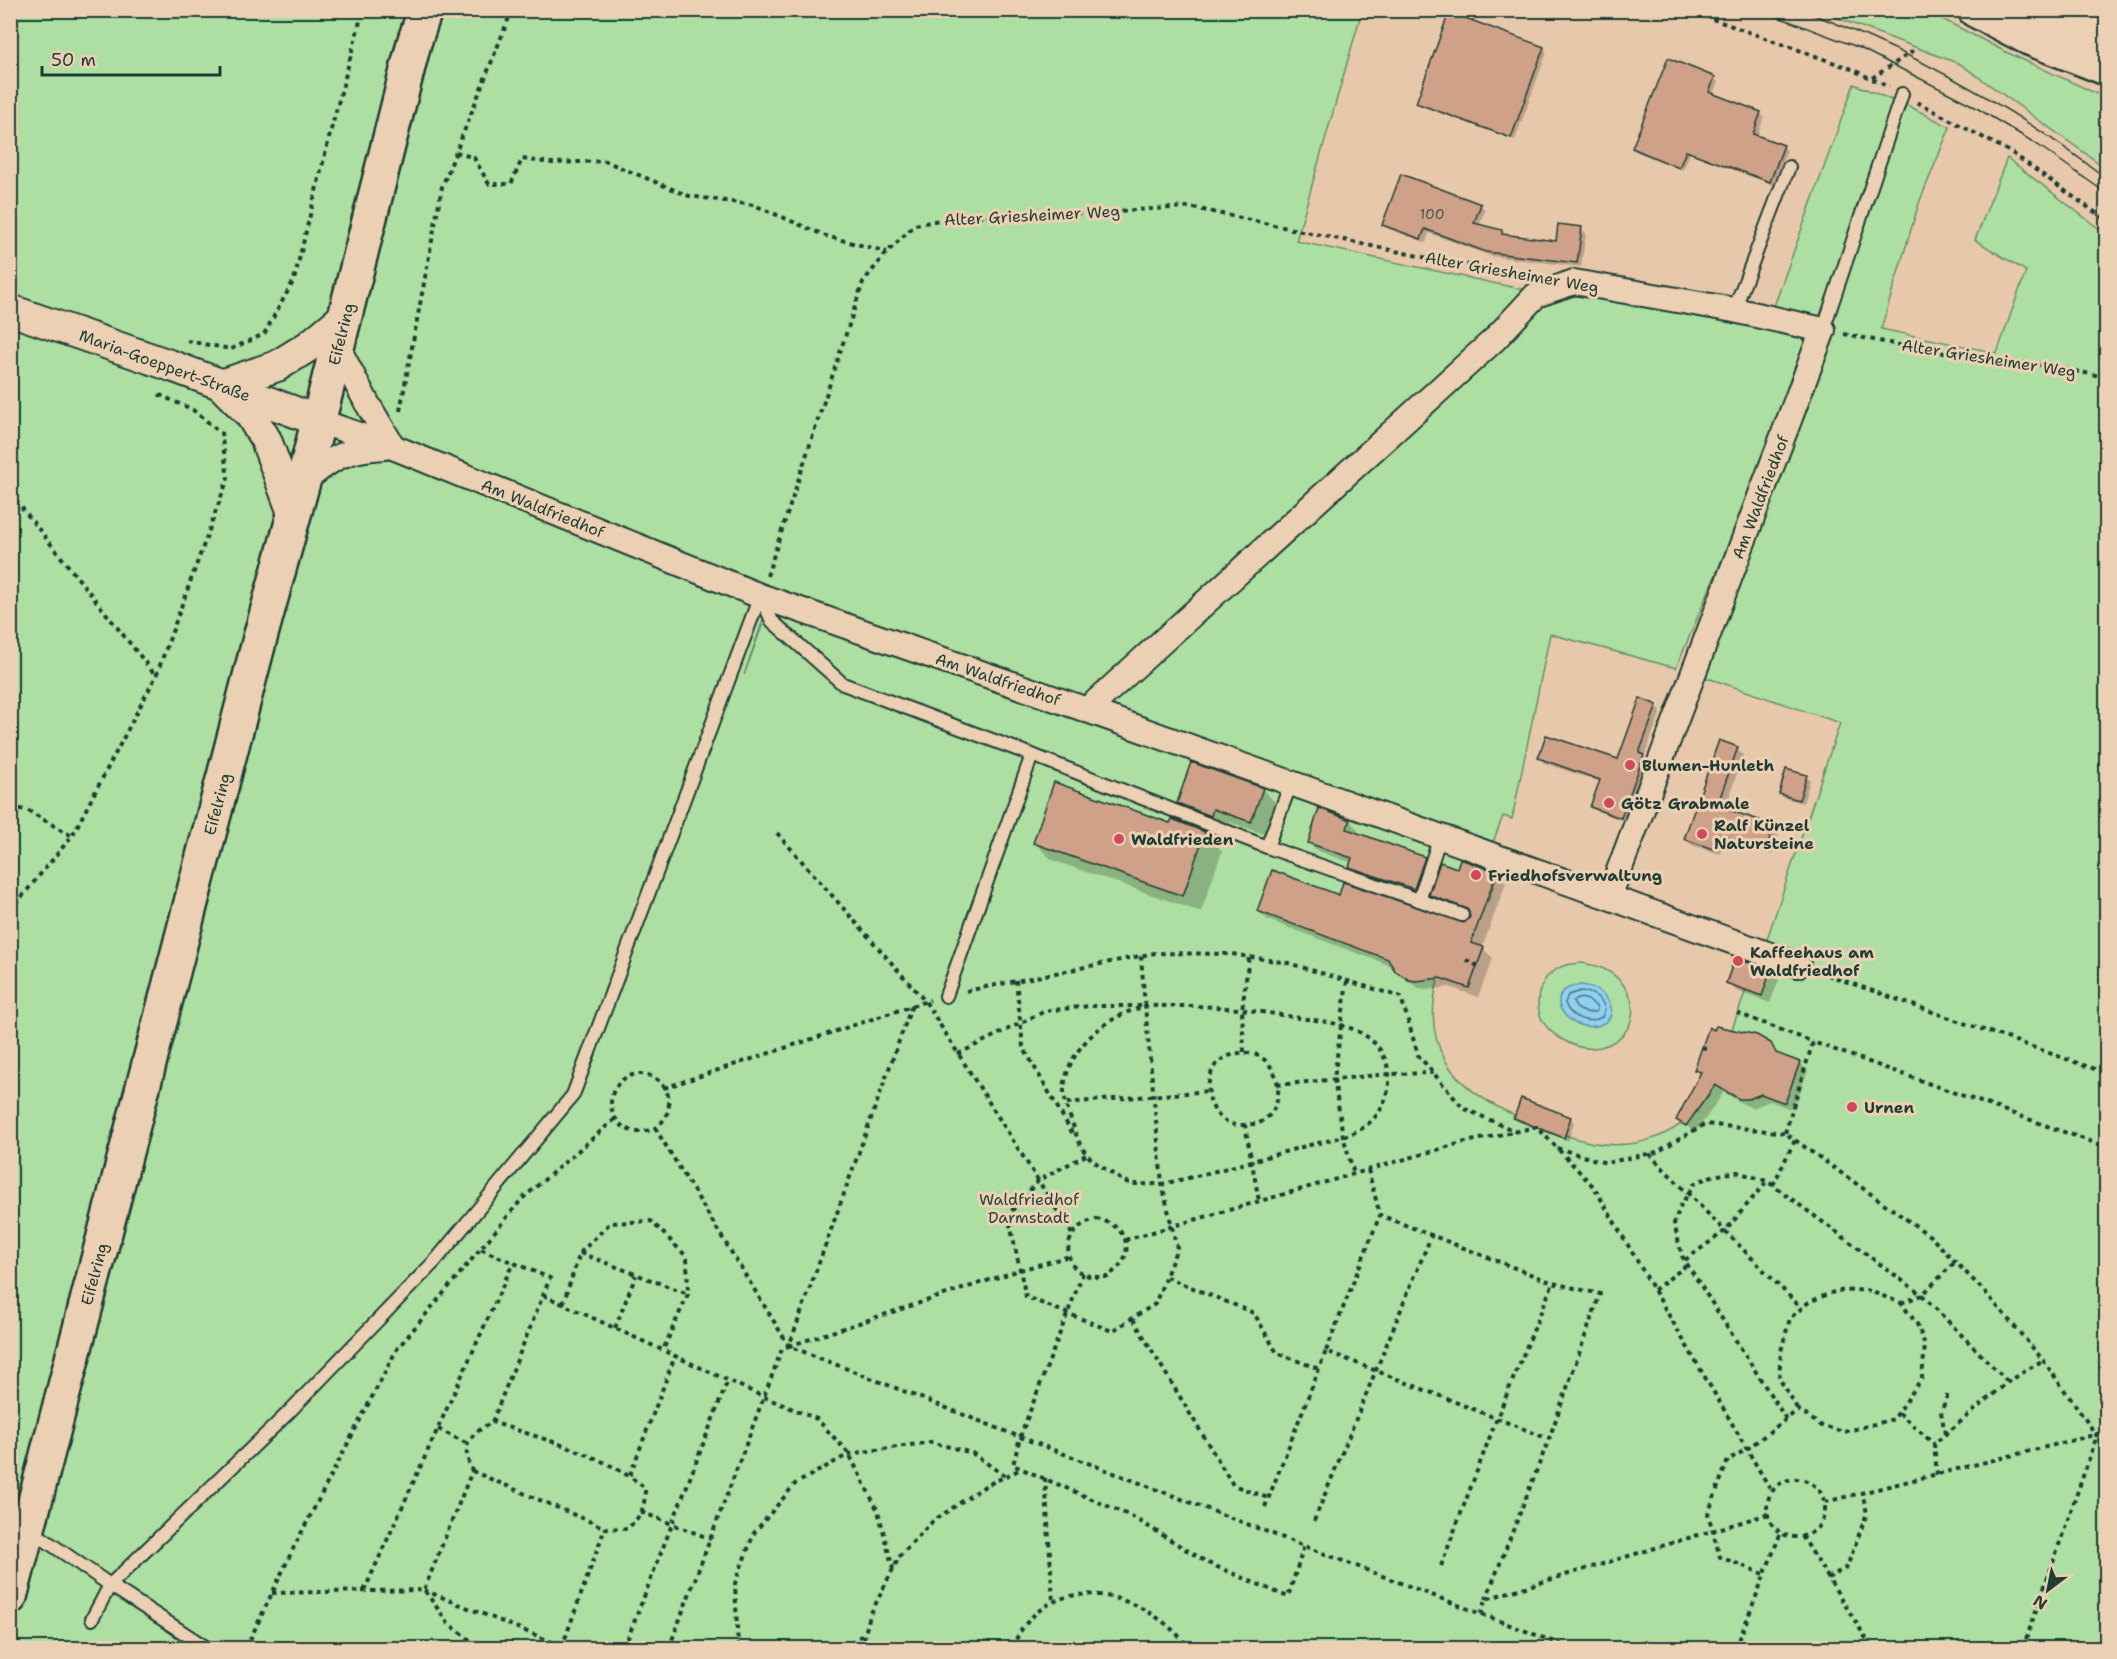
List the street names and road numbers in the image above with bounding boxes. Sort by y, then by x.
street label: Alter Griesheimer Weg [944,200,1121,231]
street label: Alter Griesheimer Weg [1423,247,1601,298]
street label: Eifelring [324,301,359,368]
street label: Maria-Goeppert-Straße [76,325,253,406]
street label: Alter Griesheimer Weg [1900,334,2078,383]
street label: Am Waldfriedhof [1727,431,1794,562]
street label: Am Waldfriedhof [478,474,609,543]
street label: Am Waldfriedhof [932,648,1064,711]
street label: Eifelring [199,770,236,838]
street label: Eifelring [76,1240,113,1308]

